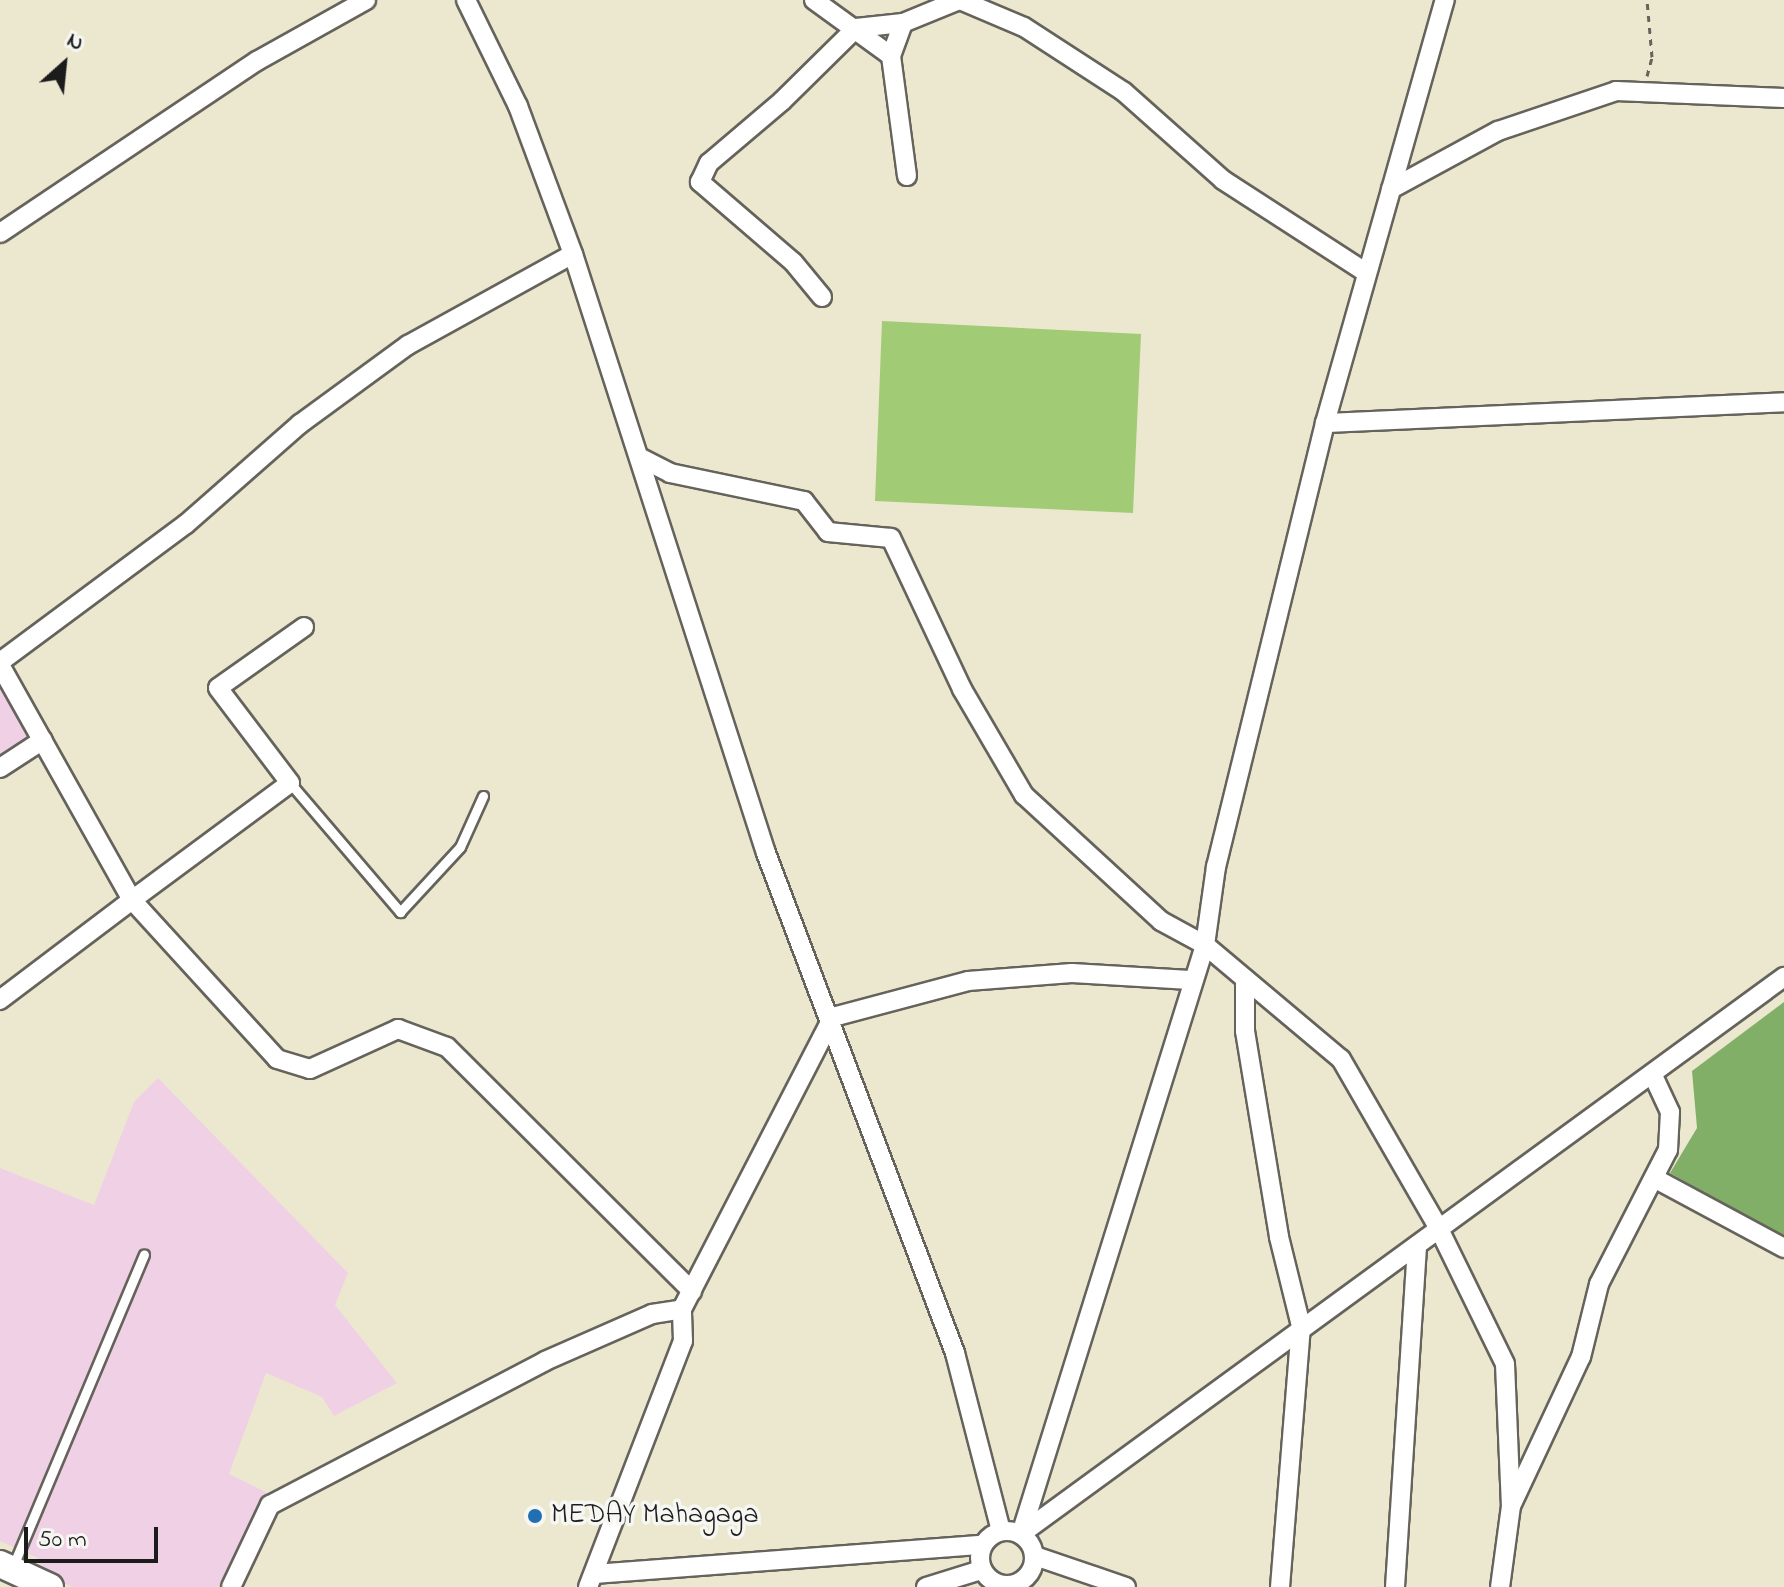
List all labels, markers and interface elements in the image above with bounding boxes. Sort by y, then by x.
north arrow [24,24,104,104]
text: N [61,25,89,60]
place label: MEDAY Mahagaga [551,1499,759,1533]
marker: MEDAY Mahagaga [526,1507,544,1525]
scale bar [28,1511,162,1561]
text: 50 m [38,1523,87,1558]

